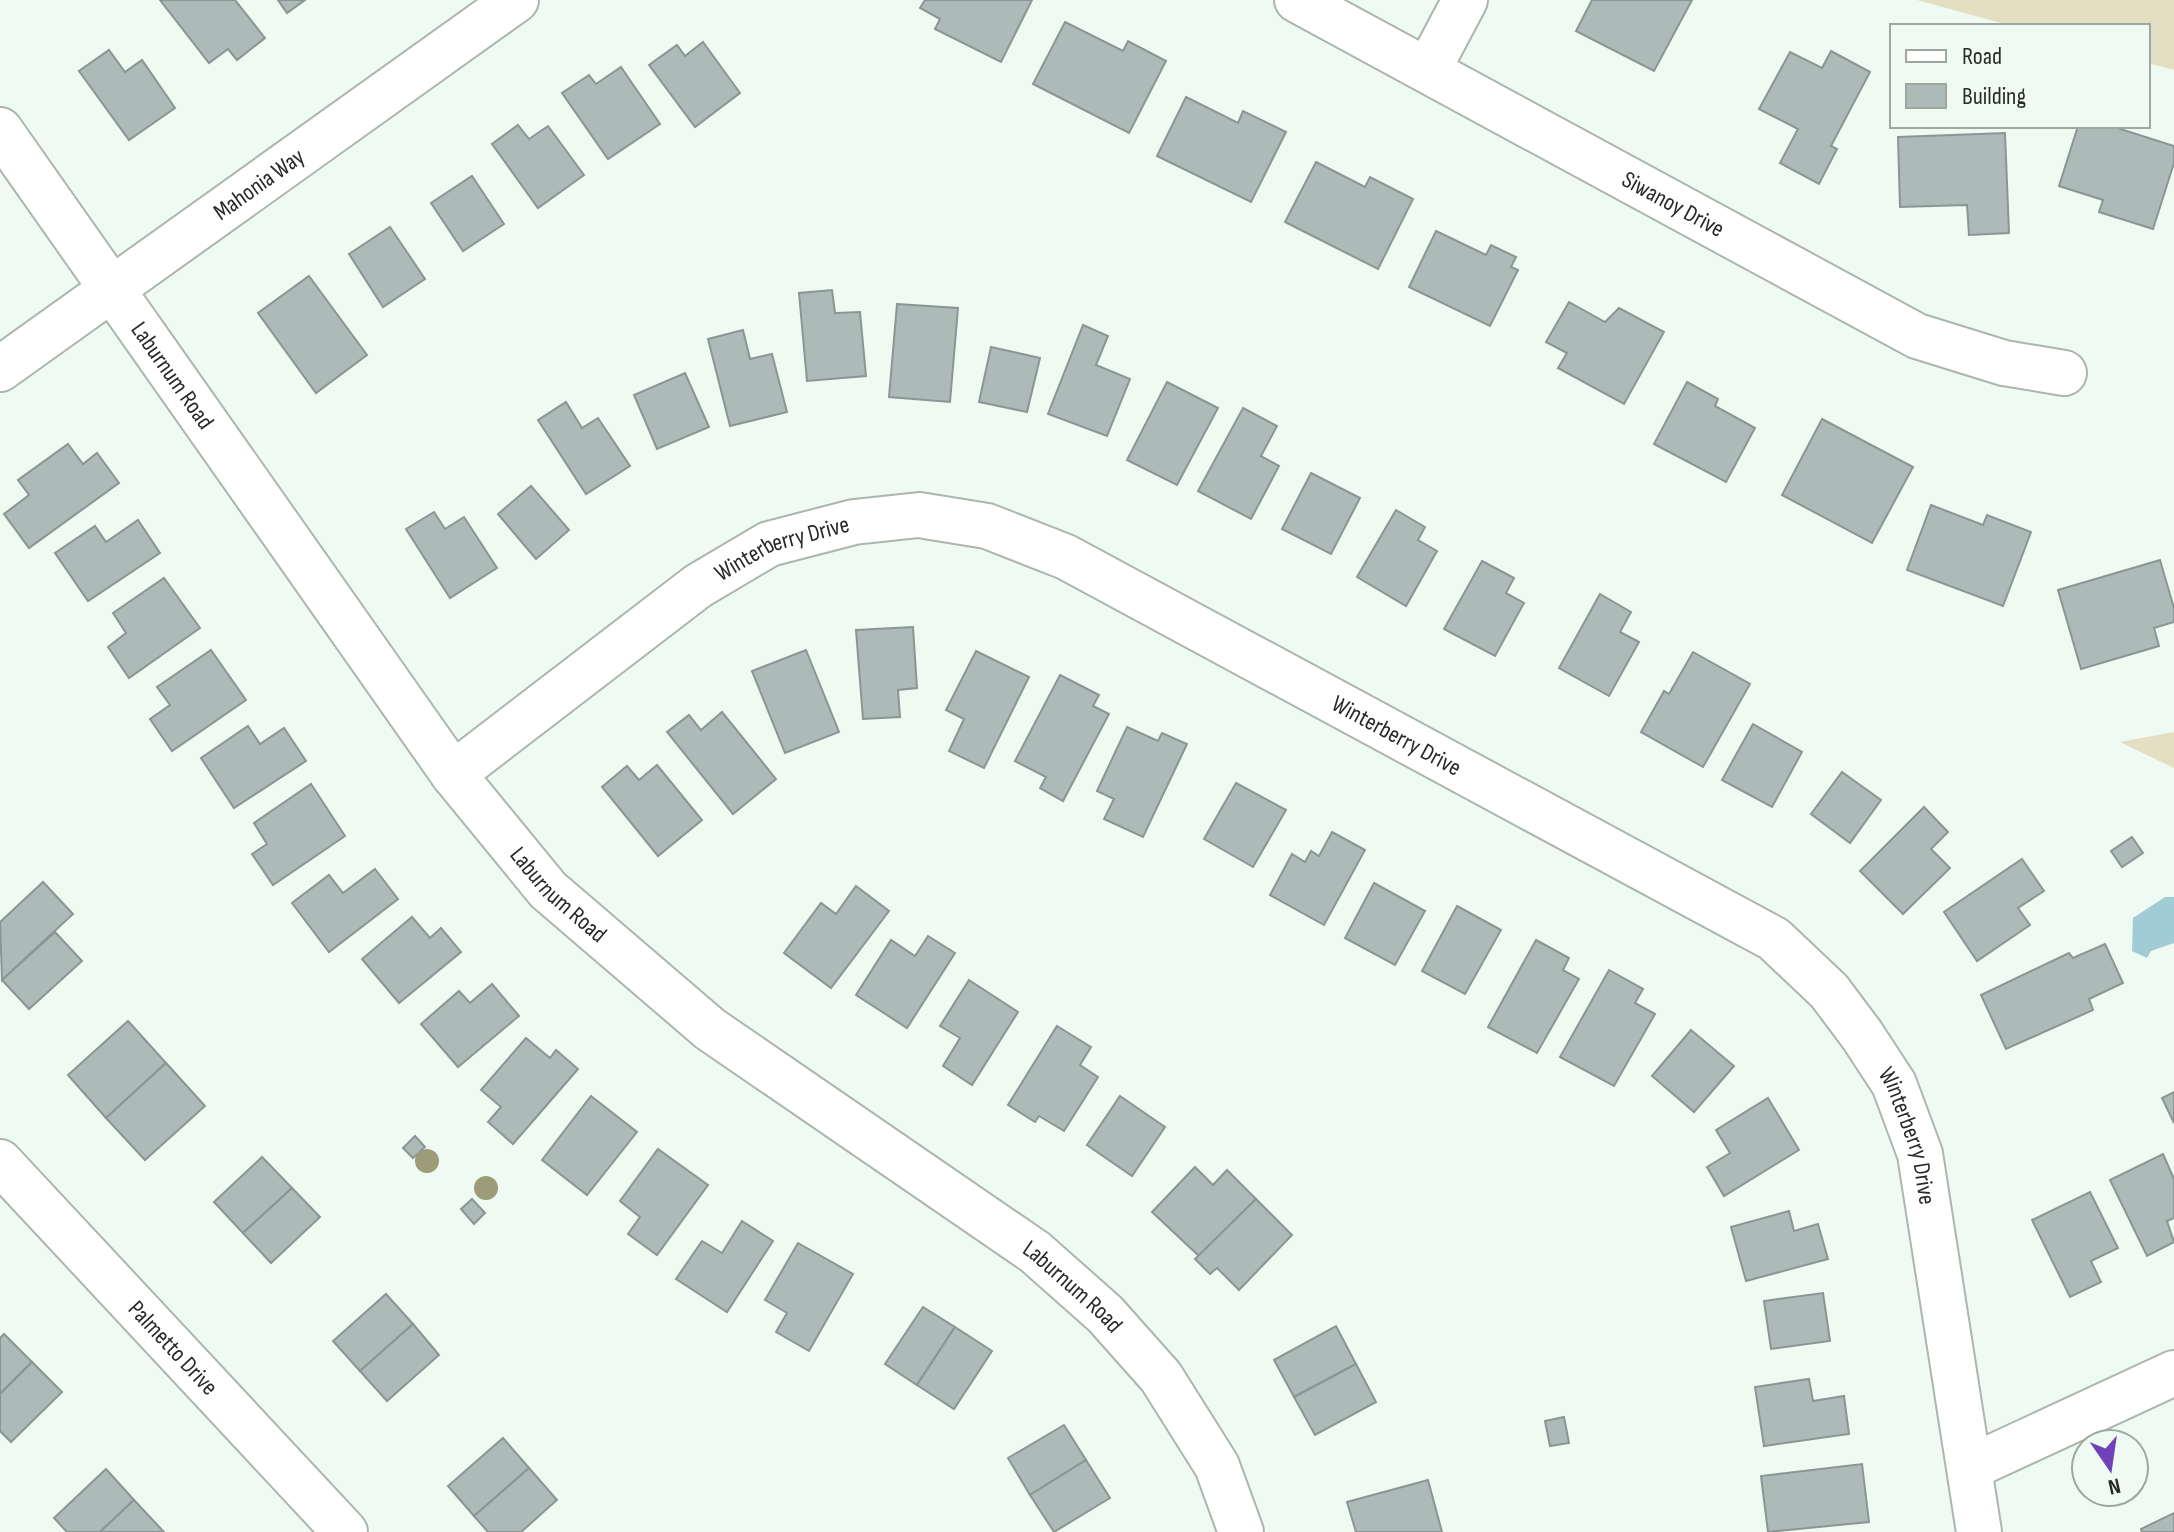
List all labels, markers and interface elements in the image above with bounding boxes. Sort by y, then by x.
legend [1890,24,2150,128]
text: Road [1962,42,2002,71]
text: Building [1962,82,2026,111]
street label: Mahonia Way [208,142,310,227]
street label: Siwanoy Drive [1617,165,1729,244]
street label: Laburnum Road [124,316,220,435]
street label: Winterberry Drive [710,510,852,588]
street label: Winterberry Drive [1327,689,1466,783]
street label: Laburnum Road [504,841,613,949]
street label: Winterberry Drive [1872,1062,1942,1207]
street label: Laburnum Road [1017,1234,1129,1339]
street label: Palmetto Drive [122,1295,224,1401]
north arrow [2070,1428,2150,1508]
text: N [2105,1472,2123,1501]

